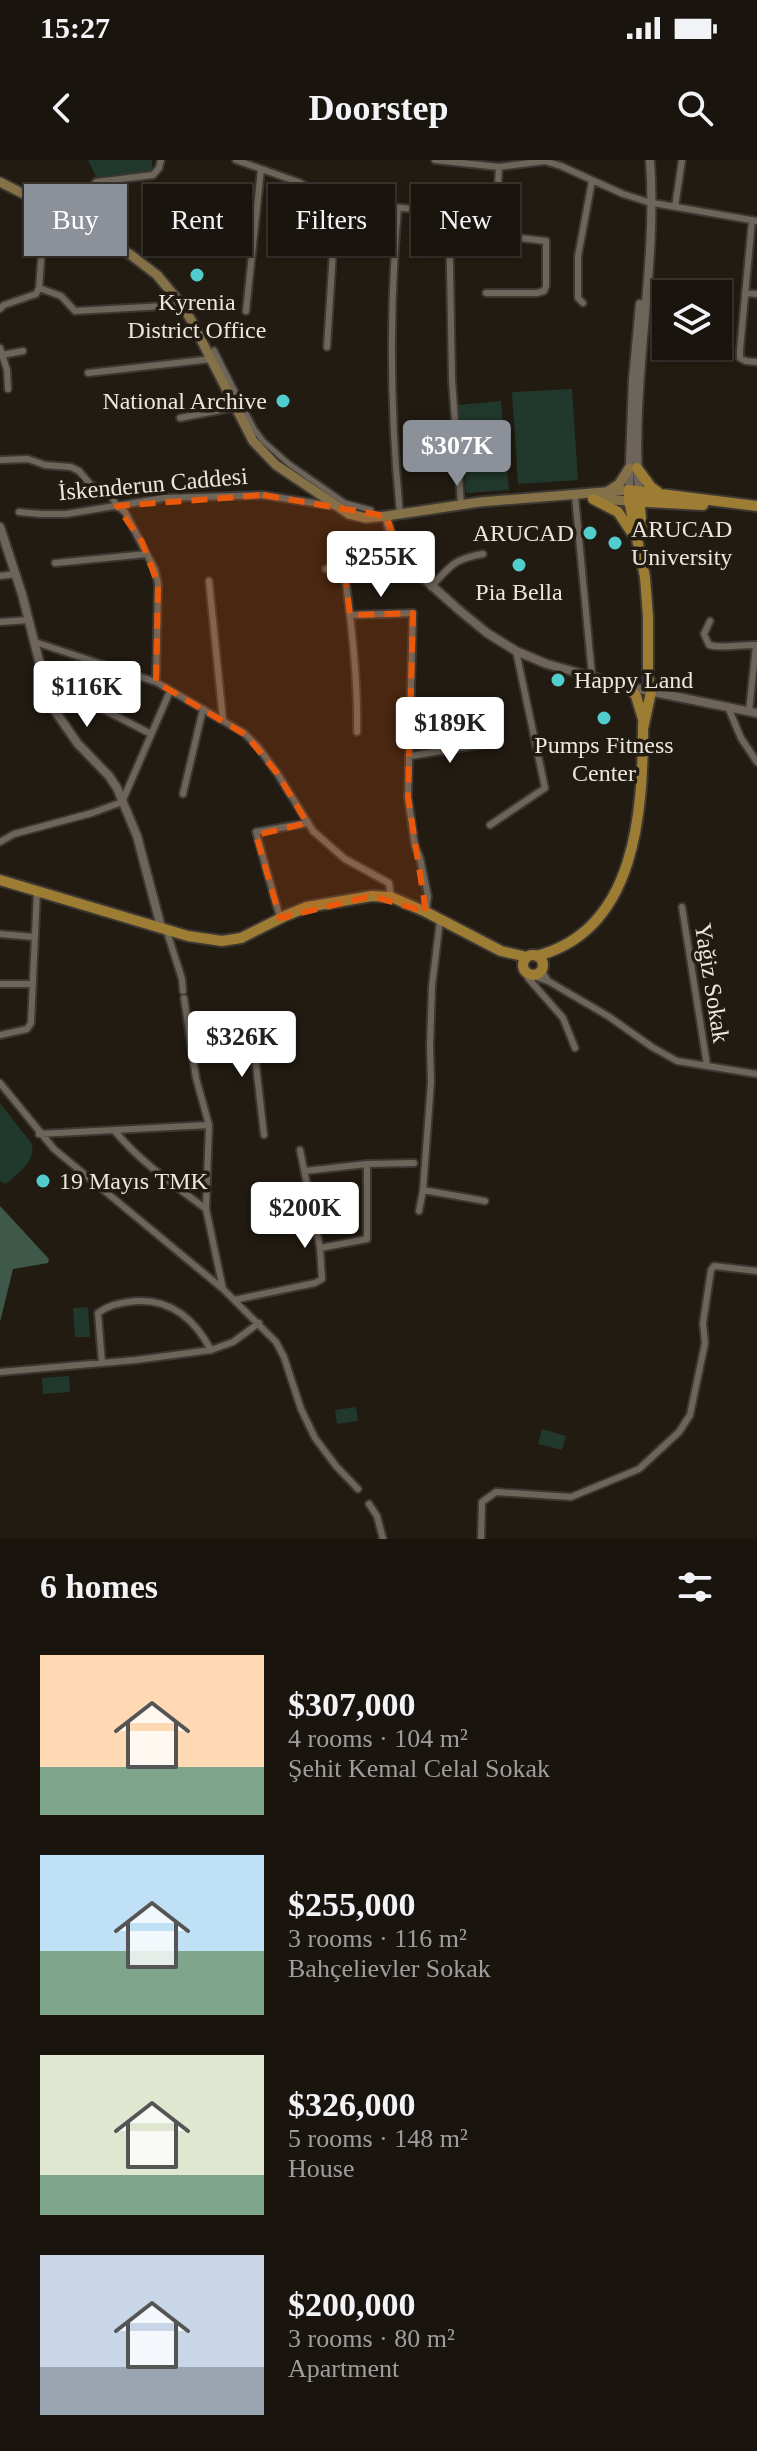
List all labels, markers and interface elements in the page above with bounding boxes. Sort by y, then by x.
text: 15:27 [40,11,110,44]
icon: back [40,86,84,130]
icon: search [673,86,717,130]
text: Doorstep [309,88,448,128]
chip: Buy [24,184,127,256]
chip: Rent [143,184,252,256]
chip: Filters [268,184,395,256]
chip: New [411,184,520,256]
marker: Kyrenia District Office [188,266,206,284]
map controls [652,280,732,360]
button: layers [652,280,732,360]
place label: Kyrenia District Office [128,289,266,343]
place label: National Archive [102,388,267,414]
marker: National Archive [274,392,292,410]
pin: $307K [401,420,513,488]
text: $307K [421,431,493,460]
street label: İskenderun Caddesi [57,463,249,505]
place label: ARUCAD University [631,516,732,570]
place label: ARUCAD [473,520,574,546]
marker: ARUCAD [581,524,599,542]
pin: $255K [325,531,437,599]
marker: ARUCAD University [606,534,624,552]
text: $255K [345,542,417,571]
marker: Pia Bella [510,556,528,574]
place label: Pia Bella [475,579,563,605]
pin: $116K [31,661,143,729]
place label: Happy Land [574,667,693,693]
marker: Happy Land [549,671,567,689]
text: $116K [52,672,122,701]
pin: $189K [394,697,506,765]
text: $189K [414,708,486,737]
marker: Pumps Fitness Center [595,709,613,727]
place label: Pumps Fitness Center [534,732,674,786]
street label: Yağiz Sokak [690,921,734,1045]
pin: $326K [186,1011,298,1079]
text: $326K [206,1022,278,1051]
place label: 19 Mayıs TMK [59,1168,209,1194]
marker: 19 Mayıs TMK [34,1172,52,1190]
pin: $200K [249,1182,361,1250]
text: $200K [269,1193,341,1222]
icon: filters [673,1565,717,1609]
text: 6 homes [40,1568,158,1605]
text: $307,000 [288,1686,416,1723]
icon: home [104,1687,200,1783]
text: 4 rooms · 104 m² [288,1724,468,1753]
text: Şehit Kemal Celal Sokak [288,1754,550,1783]
text: $255,000 [288,1886,416,1923]
icon: home [104,1887,200,1983]
text: 3 rooms · 116 m² [288,1924,467,1953]
text: Bahçelievler Sokak [288,1954,491,1983]
text: $326,000 [288,2086,416,2123]
icon: home [104,2087,200,2183]
text: 5 rooms · 148 m² [288,2124,468,2153]
text: House [288,2154,354,2183]
text: $200,000 [288,2286,416,2323]
icon: home [104,2287,200,2383]
text: 3 rooms · 80 m² [288,2324,455,2353]
text: Apartment [288,2354,399,2383]

